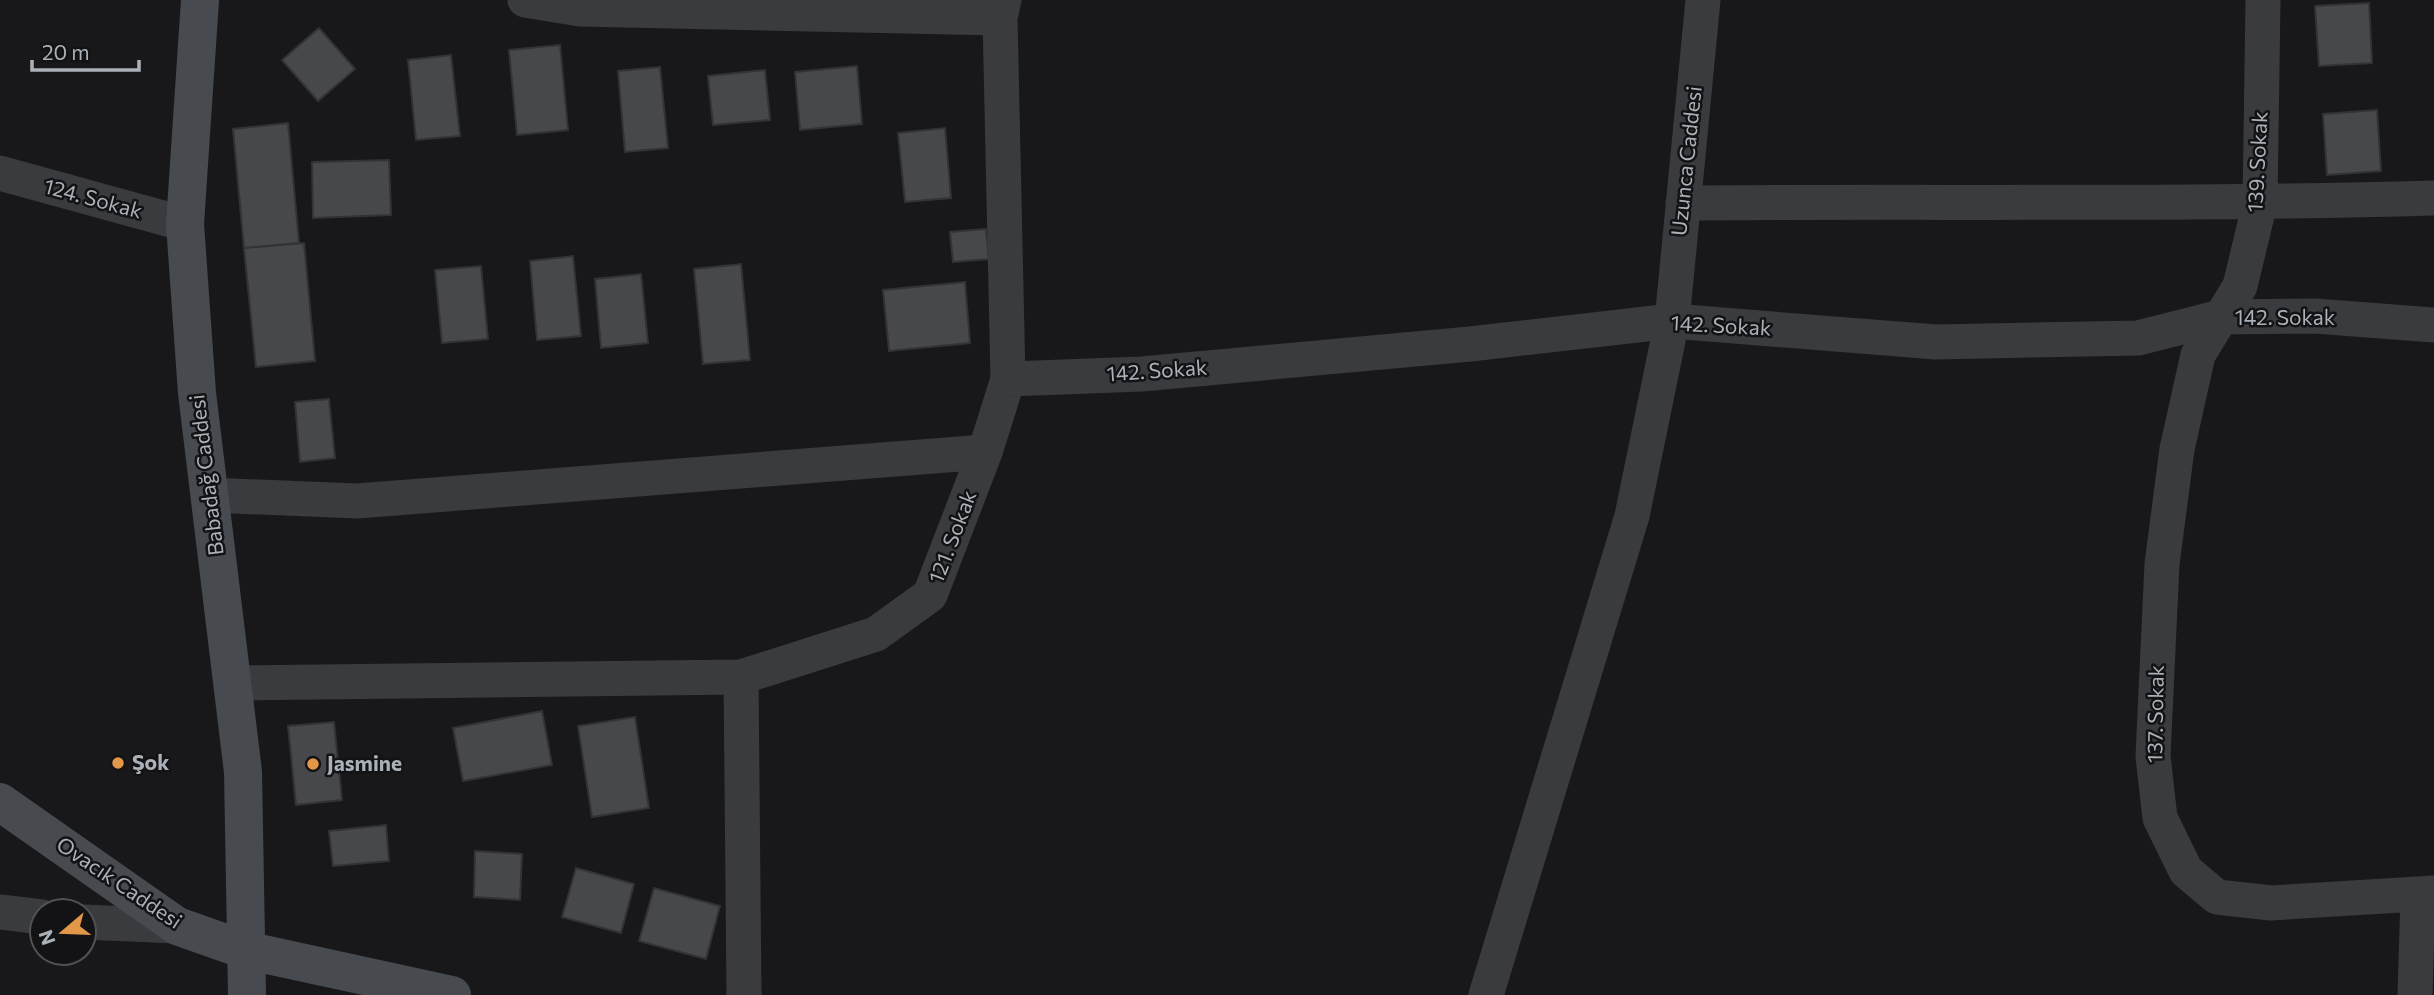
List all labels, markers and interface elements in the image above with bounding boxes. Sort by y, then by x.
scale bar [32,28,138,72]
text: 20 m [42,39,90,64]
street label: Uzunca Caddesi [1665,85,1706,237]
street label: 139. Sokak [2241,111,2272,213]
street label: 124. Sokak [42,172,145,223]
street label: 142. Sokak [2235,304,2335,329]
street label: 142. Sokak [1670,309,1772,340]
street label: 142. Sokak [1106,354,1208,385]
street label: Babadağ Caddesi [183,393,228,557]
street label: 121. Sokak [923,487,981,586]
street label: 137. Sokak [2141,665,2168,763]
place label: Şok [132,749,169,774]
place label: Jasmine [327,750,402,775]
marker: Şok [110,755,126,771]
marker: Jasmine [305,756,321,772]
street label: Ovacık Caddesi [53,831,187,933]
north arrow [28,897,98,967]
text: N [33,927,60,948]

